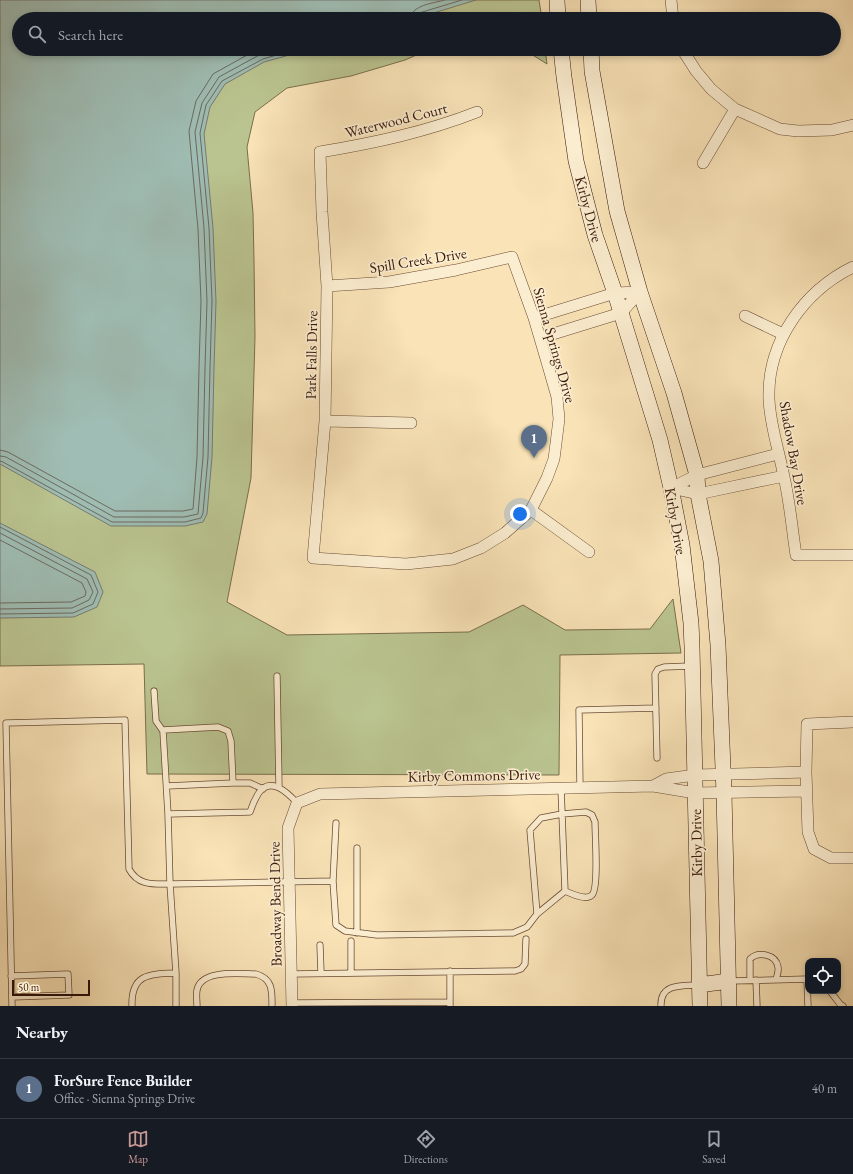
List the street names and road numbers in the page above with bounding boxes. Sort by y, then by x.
street label: Waterwood Court [343,98,449,142]
street label: Kirby Drive [571,174,607,244]
street label: Spill Creek Drive [368,243,468,277]
street label: Sienna Springs Drive [529,285,581,405]
street label: Park Falls Drive [301,310,321,400]
street label: Shadow Bay Drive [776,400,812,506]
street label: Kirby Drive [661,486,691,556]
street label: Kirby Commons Drive [408,764,541,786]
street label: Kirby Drive [686,809,706,877]
street label: Broadway Bend Drive [264,841,286,967]

